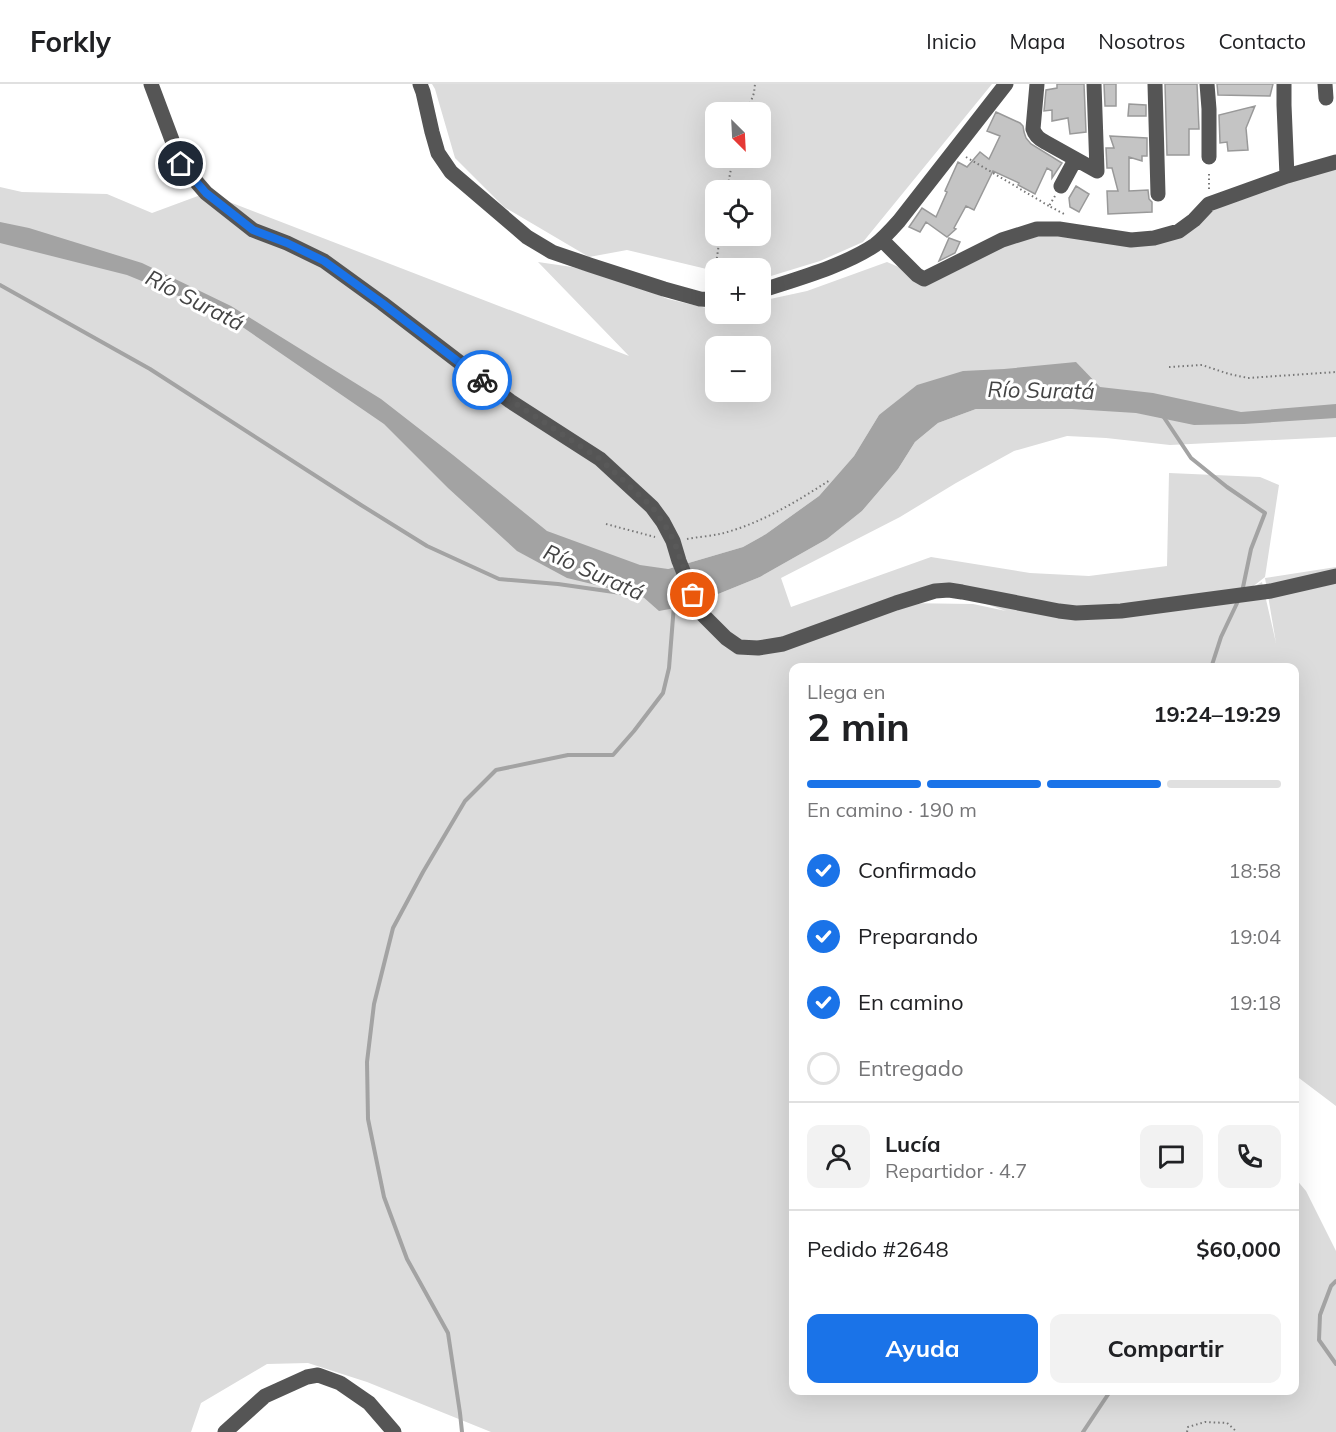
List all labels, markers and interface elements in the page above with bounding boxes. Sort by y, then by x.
text: Forkly [30,24,111,59]
text: Inicio [926,28,976,54]
text: Mapa [1009,28,1065,54]
text: Nosotros [1098,28,1185,54]
text: Contacto [1218,28,1306,54]
north arrow [705,102,771,168]
map controls [705,102,771,402]
pin [155,138,206,189]
icon: home [164,147,197,180]
button: locate [705,180,771,246]
button: + [705,258,771,324]
water label: Río Suratá [141,263,249,337]
button: − [705,336,771,402]
courier [452,350,512,410]
icon: bike [466,364,499,397]
water label: Río Suratá [987,375,1095,405]
water label: Río Suratá [539,537,649,607]
pin [667,569,718,620]
icon: bag [676,578,709,611]
text: Llega en [807,679,885,704]
text: 19:24–19:29 [1153,700,1281,728]
text: 2 min [807,702,910,751]
text: En camino · 190 m [807,797,977,822]
icon: check [807,854,840,887]
text: Confirmado [858,856,977,884]
text: 18:58 [1228,858,1281,883]
icon: check [807,920,840,953]
text: Preparando [858,922,978,950]
text: 19:04 [1228,924,1281,949]
icon: check [807,986,840,1019]
text: En camino [858,988,964,1016]
text: 19:18 [1228,990,1281,1015]
text: Entregado [858,1054,964,1082]
button: person [807,1125,870,1188]
button: chat [1140,1125,1203,1188]
button: phone [1218,1125,1281,1188]
text: Lucía [885,1130,941,1158]
text: Repartidor · 4.7 [885,1158,1027,1183]
text: Pedido #2648 [807,1235,949,1263]
text: $60,000 [1196,1235,1281,1263]
button: Ayuda [807,1314,1038,1383]
button: Compartir [1050,1314,1281,1383]

